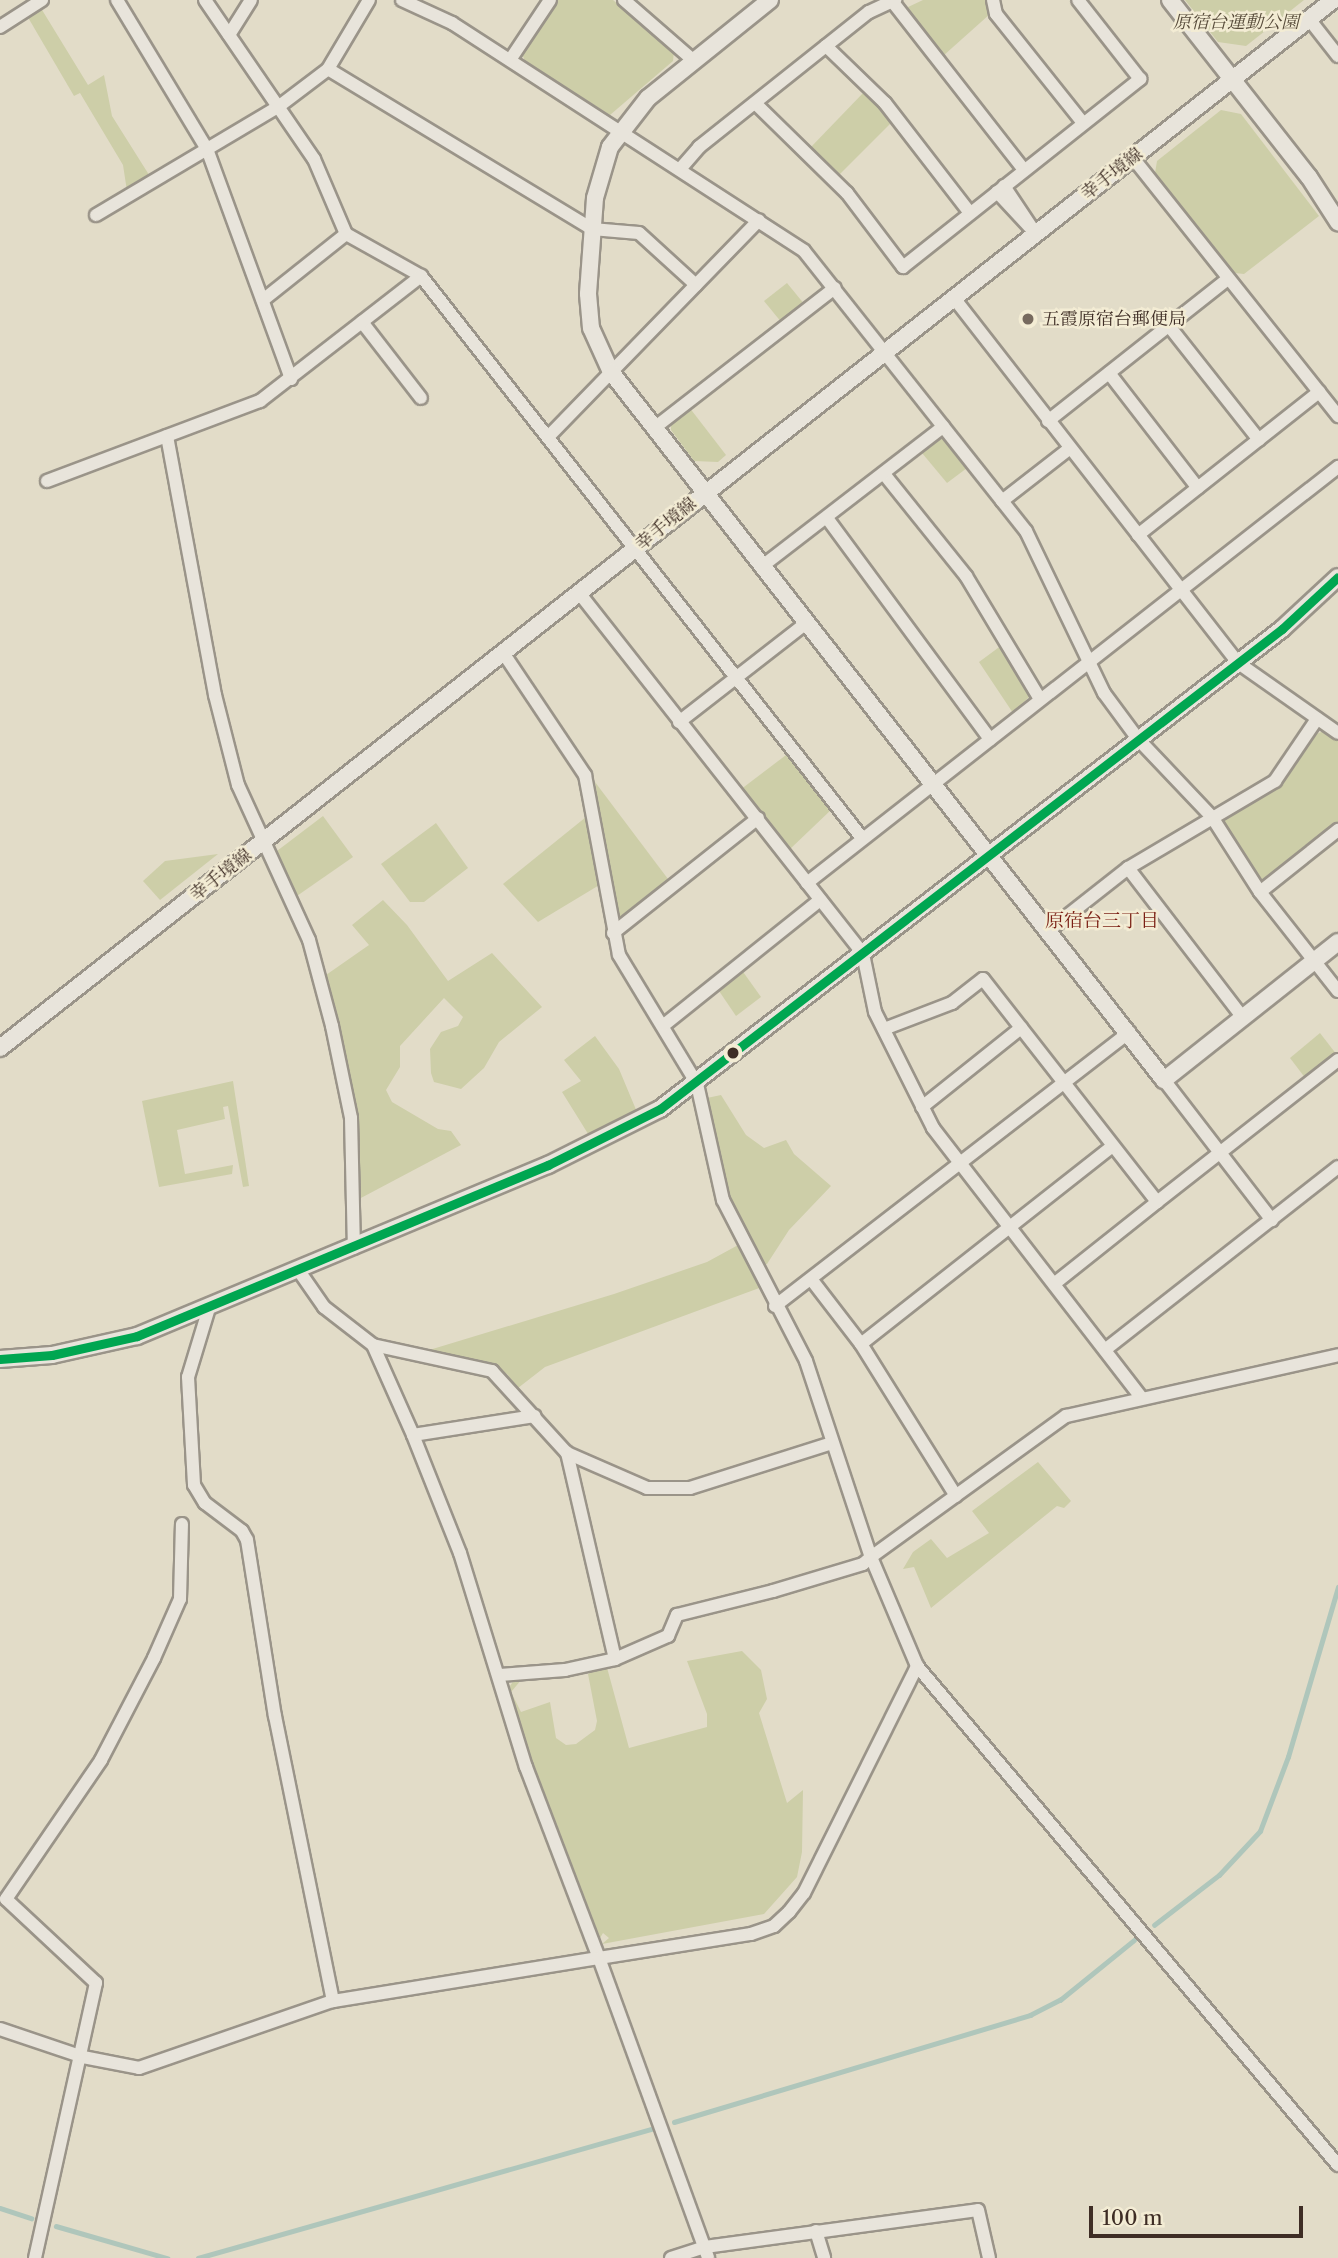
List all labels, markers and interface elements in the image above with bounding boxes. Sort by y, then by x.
park label: 原宿台運動公園 [1173,11,1299,33]
street label: 幸手境線 [1077,143,1147,205]
place label: 五霞原宿台郵便局 [1042,308,1186,330]
marker: 五霞原宿台郵便局 [1020,311,1036,327]
street label: 幸手境線 [631,493,701,555]
street label: 幸手境線 [186,844,256,906]
district label: 原宿台三丁目 [1045,910,1159,932]
unlabelled marker [726,1046,740,1060]
scale bar [1093,2192,1306,2236]
text: 100 m [1102,2205,1163,2230]

